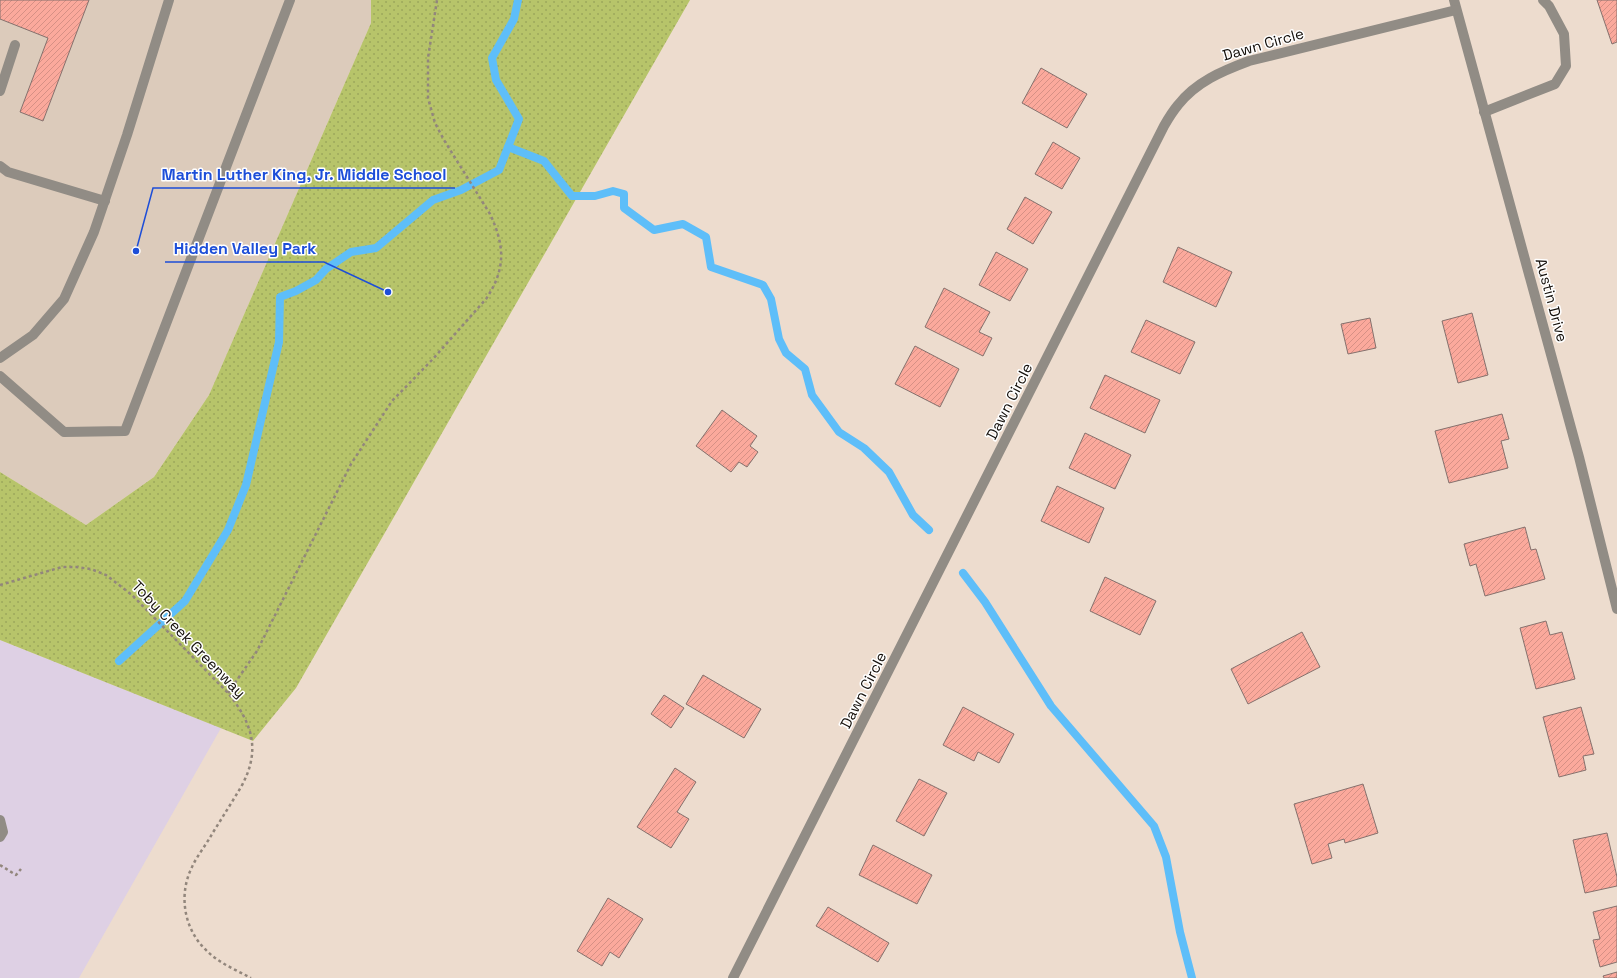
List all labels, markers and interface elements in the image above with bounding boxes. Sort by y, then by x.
street label: Dawn Circle [1220,23,1306,65]
callout: Martin Luther King, Jr. Middle School [153,160,455,188]
text: Martin Luther King, Jr. Middle School [162,164,446,185]
callout: Hidden Valley Park [165,234,324,262]
text: Hidden Valley Park [174,238,316,259]
street label: Austin Drive [1532,256,1572,344]
street label: Dawn Circle [982,359,1037,443]
street label: Toby Creek Greenway [128,576,250,702]
street label: Dawn Circle [836,648,891,732]

